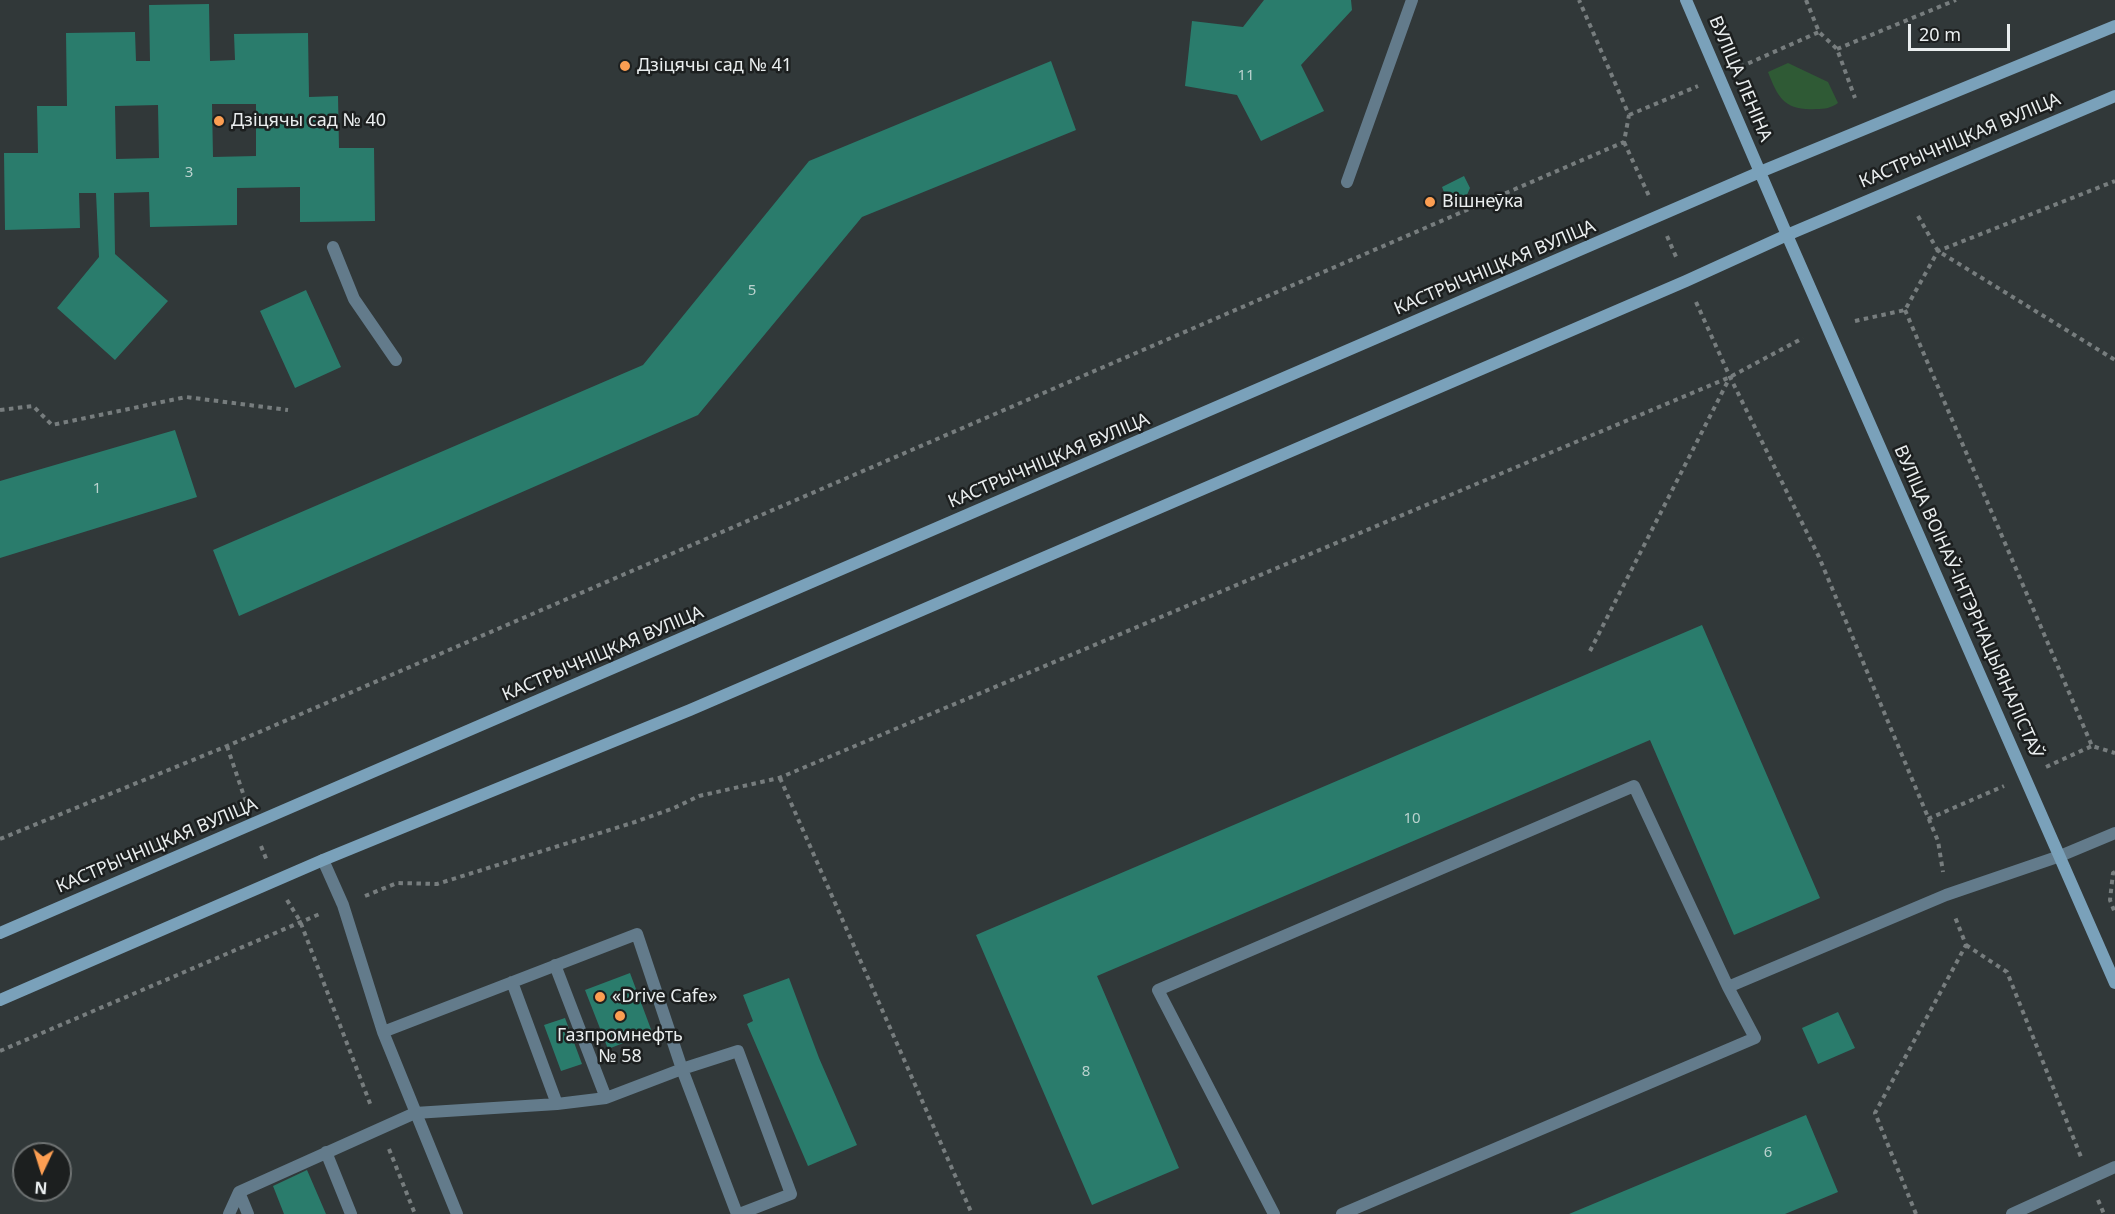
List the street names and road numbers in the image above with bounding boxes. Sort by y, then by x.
street label: ВУЛІЦА ЛЕНІНА [1704,13,1776,145]
street label: КАСТРЫЧНІЦКАЯ ВУЛІЦА [1856,89,2064,193]
street label: КАСТРЫЧНІЦКАЯ ВУЛІЦА [1391,216,1599,320]
street label: КАСТРЫЧНІЦКАЯ ВУЛІЦА [945,409,1153,513]
street label: ВУЛІЦА ВОІНАЎ-ІНТЭРНАЦЫЯНАЛІСТАЎ [1889,442,2047,762]
street label: КАСТРЫЧНІЦКАЯ ВУЛІЦА [499,602,707,706]
street label: КАСТРЫЧНІЦКАЯ ВУЛІЦА [53,794,261,898]

